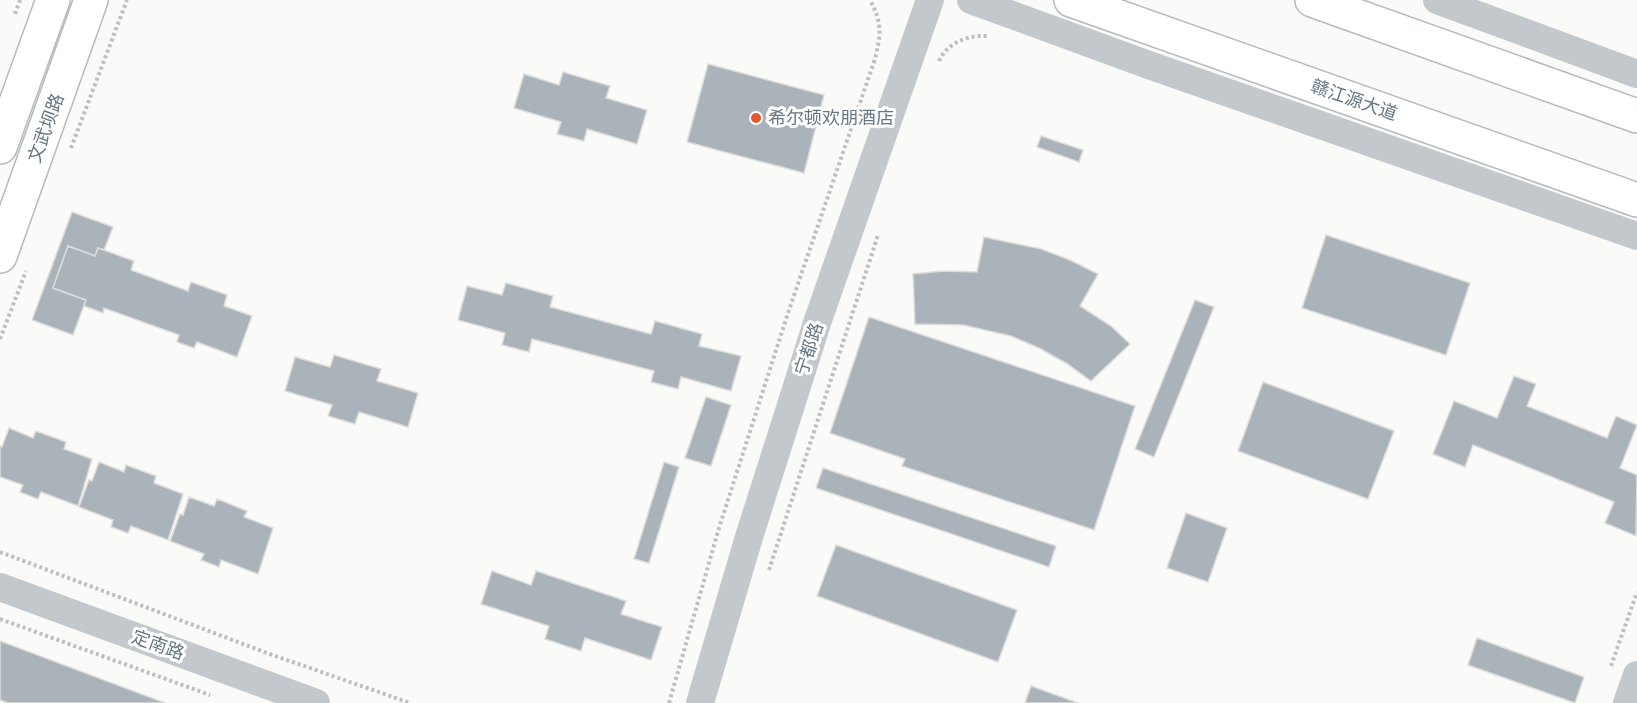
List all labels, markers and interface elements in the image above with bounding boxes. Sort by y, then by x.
street label: 赣江源大道 [1308,75,1400,124]
street label: 文武坝路 [23,90,68,165]
place label: 希尔顿欢朋酒店 [768,107,894,128]
marker: 希尔顿欢朋酒店 [749,111,763,125]
street label: 宁都路 [790,320,827,378]
street label: 定南路 [129,625,187,664]

